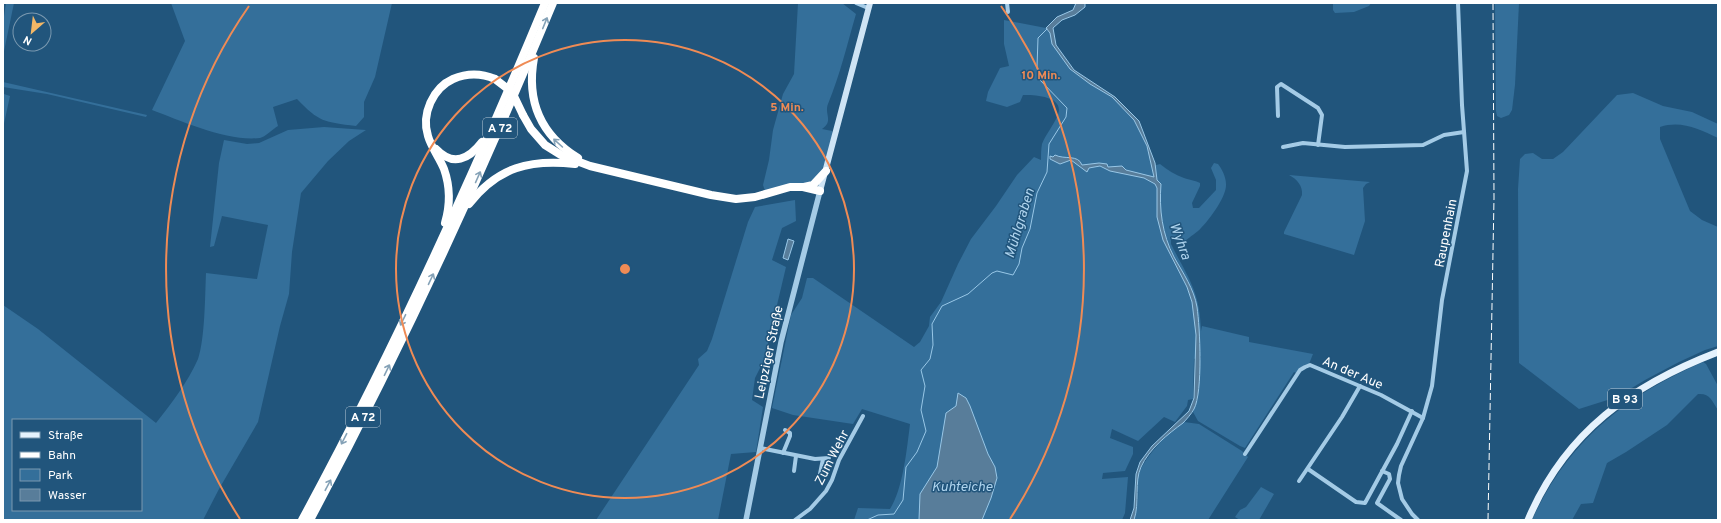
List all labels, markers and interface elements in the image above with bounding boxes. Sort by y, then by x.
north arrow [12,12,52,52]
one-way arrow [541,18,549,30]
text: N [21,32,35,48]
text: 10 Min. [1022,68,1061,84]
text: 5 Min. [770,100,804,116]
road number: A 72 [483,118,517,138]
one-way arrow [553,138,564,147]
one-way arrow [475,171,482,183]
water label: Mühlgraben [1002,186,1039,260]
street label: Raupenhain [1432,198,1461,269]
water label: Wyhra [1165,221,1194,263]
centre of rings [618,262,632,276]
one-way arrow [428,273,435,285]
street label: Leipziger Straße [752,304,788,401]
one-way arrow [399,314,406,326]
street label: An der Aue [1320,354,1385,394]
one-way arrow [384,364,391,376]
road number: B 93 [1608,389,1642,409]
road number: A 72 [346,407,380,427]
legend [12,419,142,511]
text: Straße [48,428,83,444]
street label: Zum Wehr [812,428,853,488]
one-way arrow [340,433,347,445]
text: Bahn [48,448,76,464]
text: Park [48,468,73,484]
water label: Kuhteiche [932,479,993,496]
one-way arrow [325,480,332,492]
text: Wasser [48,488,87,504]

